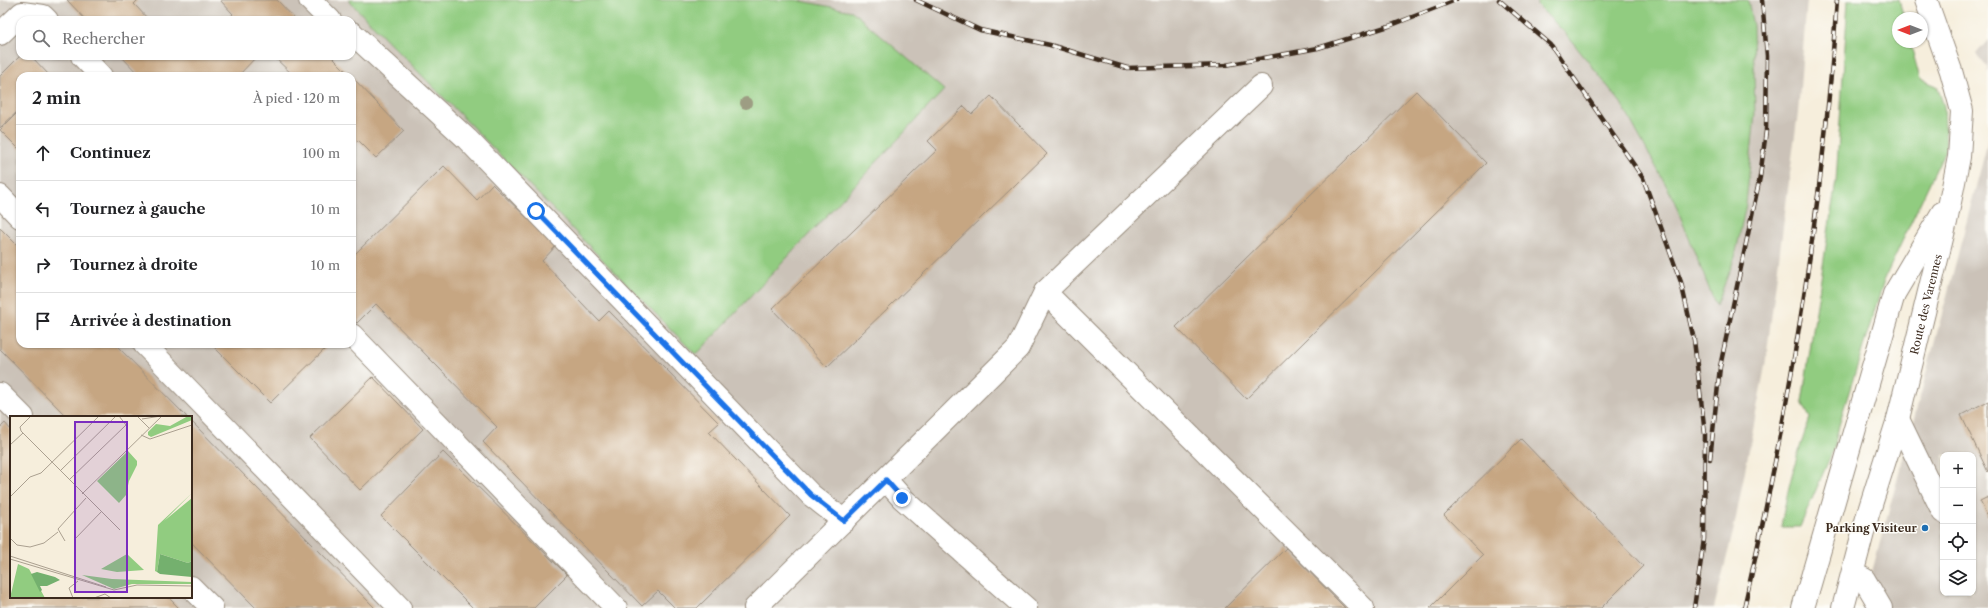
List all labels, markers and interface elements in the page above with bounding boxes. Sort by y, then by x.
north arrow [1892,12,1928,48]
search box [16,16,356,60]
icon: search [30,27,52,49]
text: Rechercher [62,29,145,48]
text: 2 min [32,88,81,108]
text: À pied · 120 m [253,90,340,106]
icon: ahead [32,142,54,164]
text: Continuez [70,143,151,162]
text: 100 m [302,145,340,161]
icon: left [32,198,54,220]
text: Tournez à gauche [70,199,206,218]
text: 10 m [311,201,340,217]
route start [527,202,545,220]
street label: Route des Varennes [1907,252,1945,356]
icon: right [32,254,54,276]
text: Tournez à droite [70,255,198,274]
text: 10 m [311,257,340,273]
icon: arrive [32,310,54,332]
text: Arrivée à destination [70,311,232,330]
inset map [10,416,192,598]
map controls [1940,452,1976,596]
button: + [1940,452,1976,488]
button: − [1940,488,1976,524]
route end [893,489,911,507]
place label: Parking Visiteur [1826,521,1918,535]
marker: Parking Visiteur [1920,523,1930,533]
button: locate [1940,524,1976,560]
button: layers [1940,560,1976,596]

